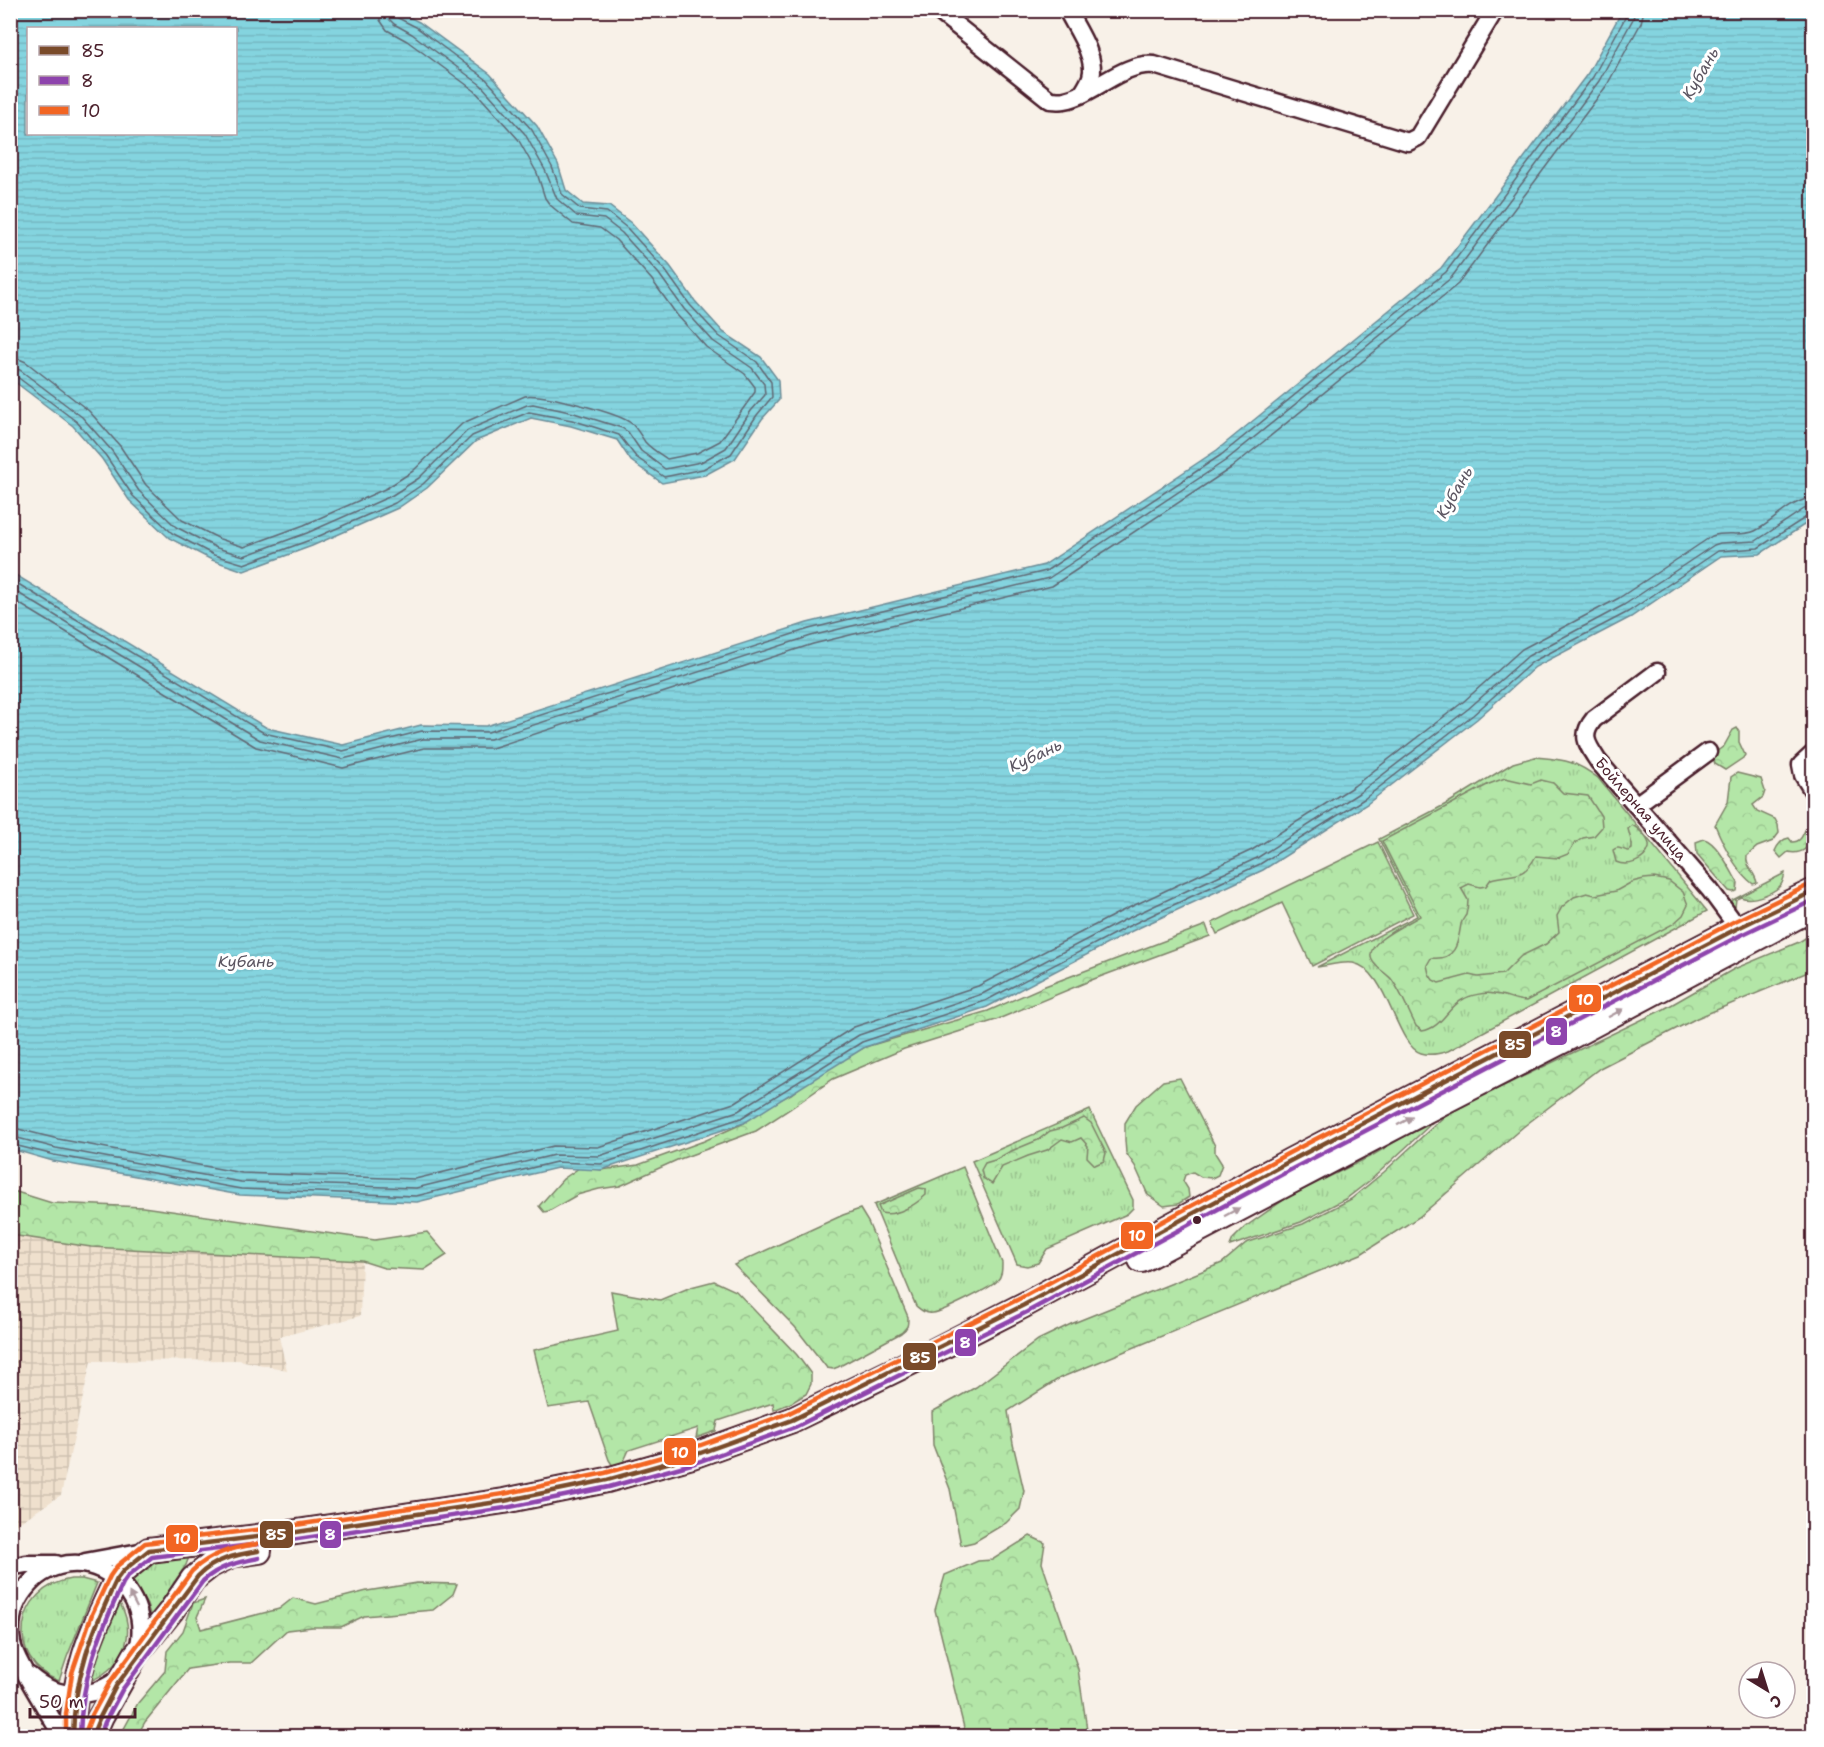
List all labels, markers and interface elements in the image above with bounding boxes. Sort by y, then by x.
legend [27,27,237,135]
text: 85 [81,39,104,63]
water label: Кубань [1677,44,1724,103]
text: 8 [81,69,94,93]
text: 10 [81,99,101,123]
water label: Кубань [1431,463,1478,522]
water label: Кубань [1005,734,1065,777]
street label: Бойлерная улица [1591,753,1692,865]
water label: Кубань [218,951,274,972]
line badge: 10 [1568,984,1602,1013]
text: 10 [1576,989,1594,1010]
one-way arrow [1607,1008,1624,1018]
line badge: 8 [1545,1017,1568,1046]
text: 8 [1550,1021,1562,1042]
line badge: 85 [1498,1030,1532,1059]
text: 85 [1504,1034,1526,1055]
one-way arrow [1397,1116,1414,1126]
one-way arrow [1224,1207,1241,1217]
unlabelled marker [1191,1214,1203,1226]
line badge: 10 [1120,1221,1154,1250]
text: 10 [1128,1225,1146,1246]
line badge: 8 [954,1328,977,1357]
text: 8 [959,1332,971,1353]
line badge: 85 [902,1342,937,1371]
text: 85 [909,1347,931,1368]
line badge: 10 [663,1437,697,1466]
text: 10 [671,1442,689,1463]
line badge: 85 [259,1520,294,1549]
line badge: 8 [319,1520,342,1549]
line badge: 10 [165,1524,199,1553]
text: 85 [265,1524,287,1545]
text: 8 [324,1524,336,1545]
text: 10 [173,1528,191,1549]
one-way arrow [128,1591,138,1608]
north arrow [1737,1660,1797,1720]
scale bar [30,1681,135,1719]
text: 50 m [39,1690,84,1714]
text: С [1765,1690,1786,1713]

